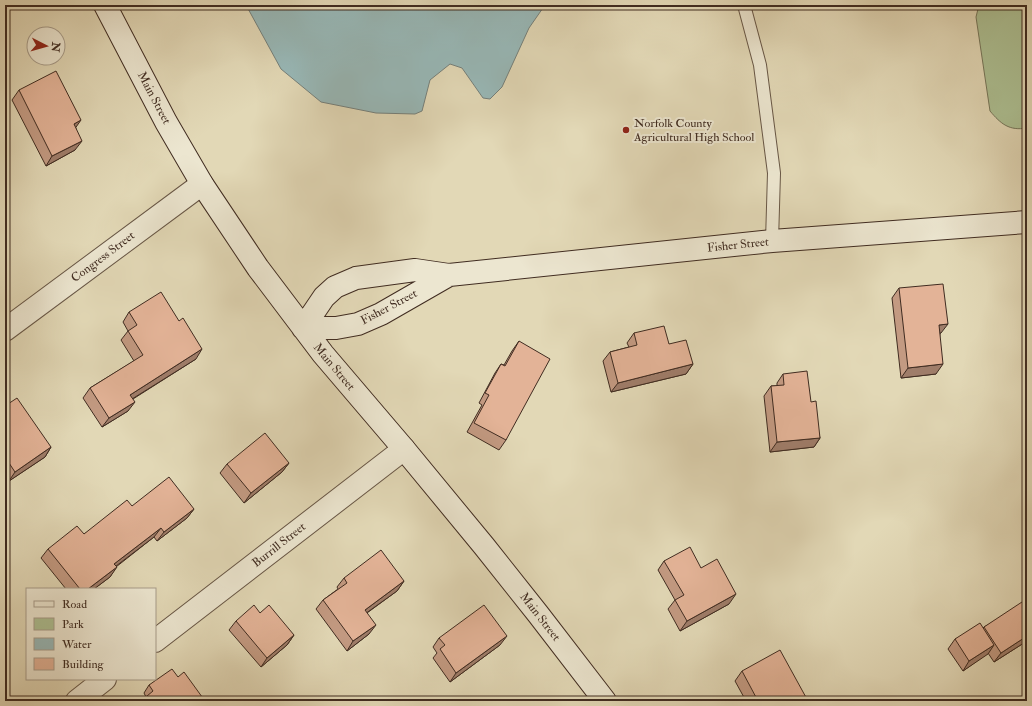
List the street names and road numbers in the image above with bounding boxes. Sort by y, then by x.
street label: Main Street [134,69,174,127]
street label: Congress Street [68,228,138,286]
street label: Fisher Street [706,234,770,256]
street label: Fisher Street [358,286,420,328]
street label: Main Street [310,340,358,394]
street label: Burrill Street [249,519,309,571]
street label: Main Street [516,590,564,644]

